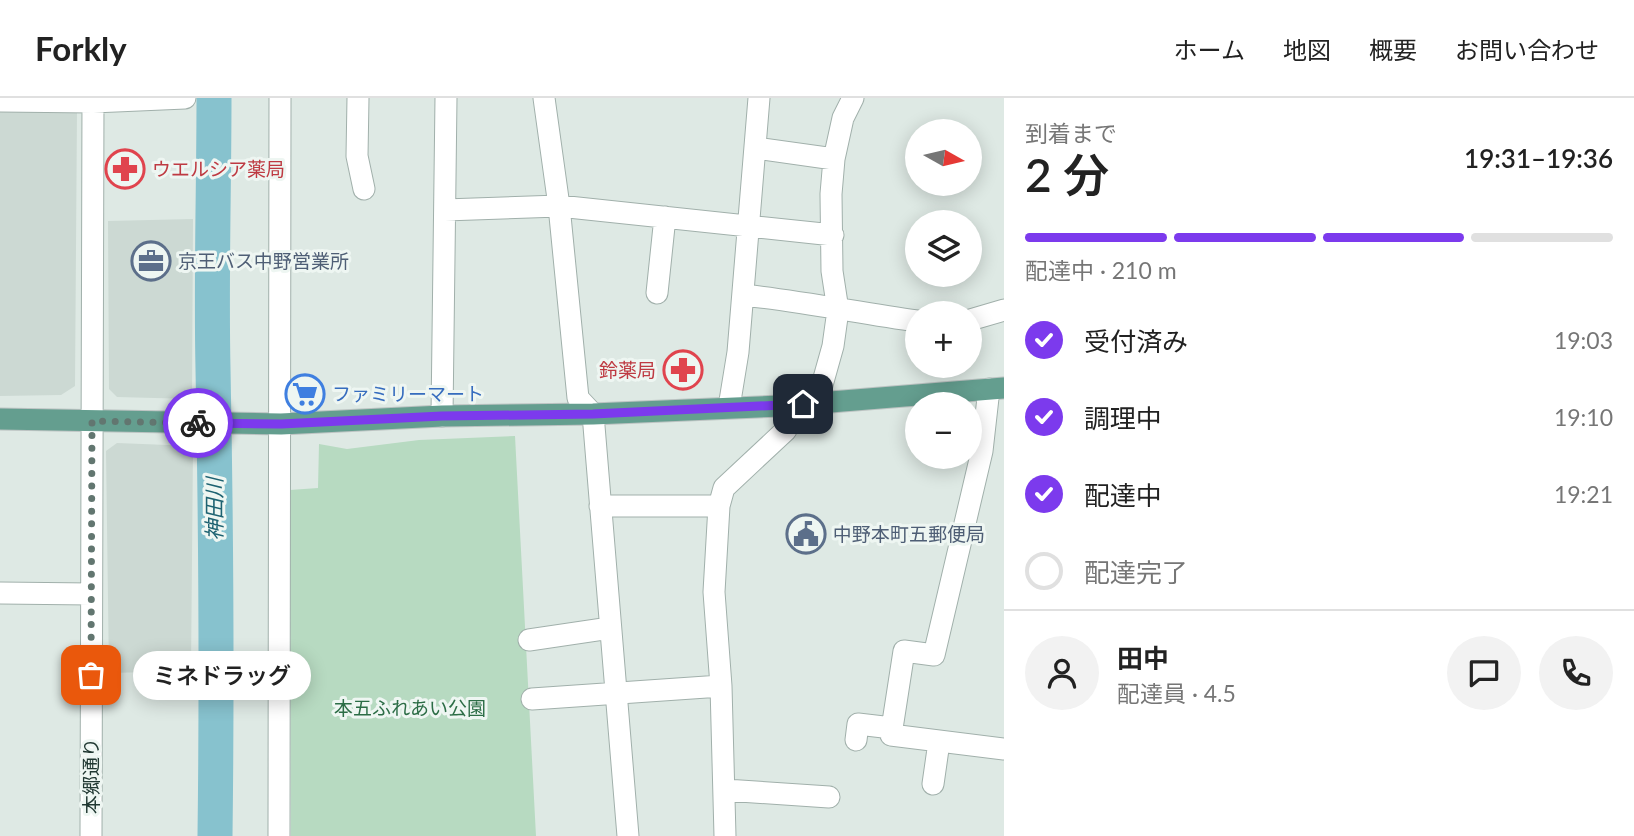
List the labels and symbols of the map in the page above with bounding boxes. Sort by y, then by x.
north arrow [905,119,982,196]
pharmacy icon: ウエルシア薬局 [104,148,146,190]
place label: ウエルシア薬局 [152,157,285,180]
office icon: 京王バス中野営業所 [130,240,172,282]
place label: 京王バス中野営業所 [178,249,349,272]
pharmacy icon: 鈴薬局 [662,349,704,391]
place label: 鈴薬局 [599,358,656,381]
supermarket icon: ファミリーマート [284,373,326,415]
pin [773,374,833,434]
place label: ファミリーマート [332,382,484,405]
courier [163,388,233,458]
water label: 神田川 [201,476,226,541]
public building icon: 中野本町五郵便局 [785,513,827,555]
place label: 中野本町五郵便局 [833,522,985,545]
pin [61,645,121,705]
callout: ミネドラッグ [133,650,312,700]
park label: 本五ふれあい公園 [334,696,486,719]
street label: 本郷通り [79,738,102,814]

